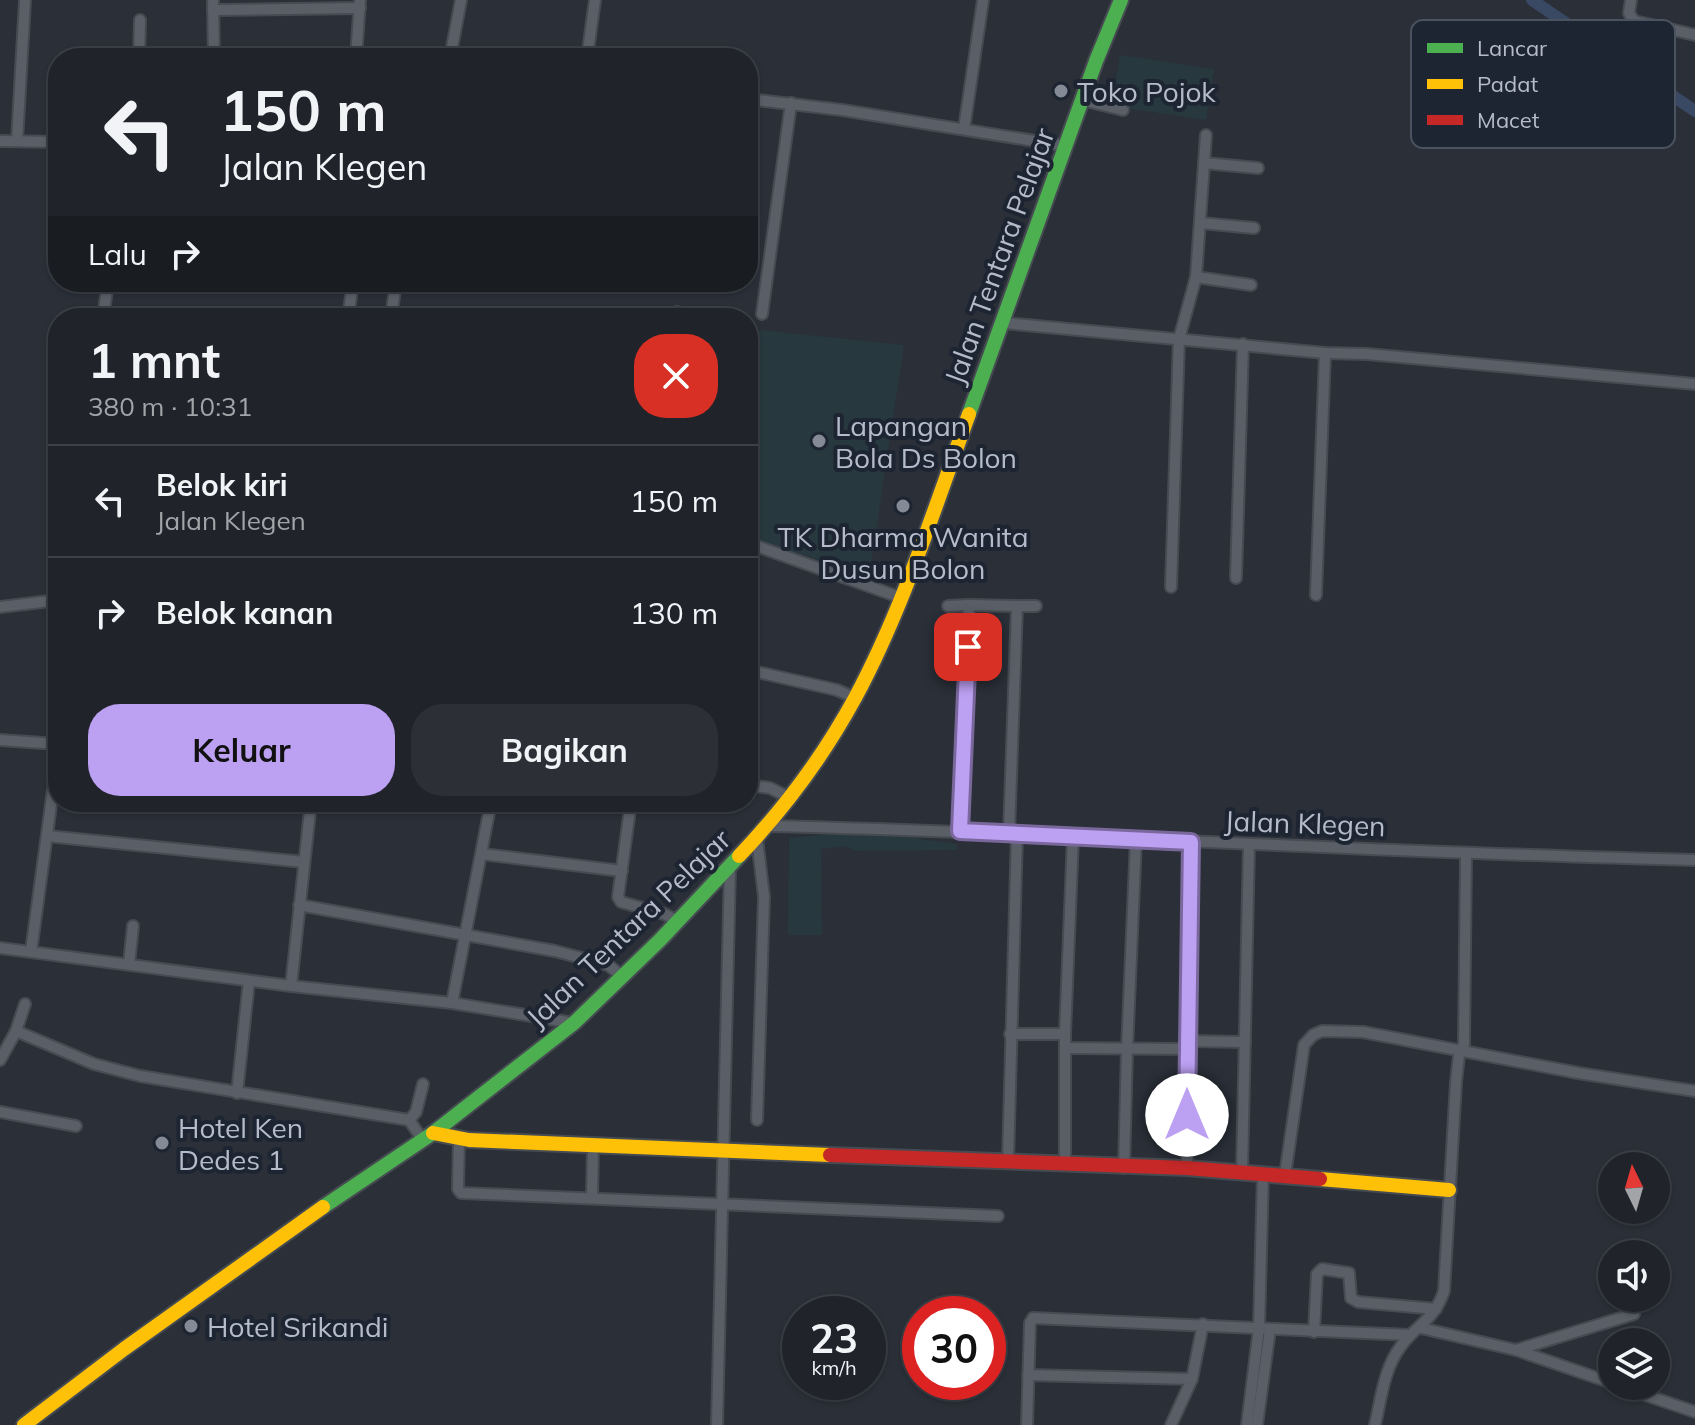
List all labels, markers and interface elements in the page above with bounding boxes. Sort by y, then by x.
legend [1411,20,1675,148]
text: Lancar [1477,34,1547,62]
text: Padat [1477,70,1538,98]
place label: Toko Pojok [1077,74,1216,109]
text: 150 m [220,75,387,145]
icon: left [88,80,192,184]
marker: Toko Pojok [1052,82,1070,100]
text: Macet [1477,106,1540,134]
street label: Jalan Tentara Pelajar [936,122,1062,389]
text: Jalan Klegen [220,144,427,189]
icon: right [163,232,207,276]
text: Lalu [88,235,147,273]
text: 1 mnt [88,330,220,390]
button: close [634,334,718,418]
text: 380 m · 10:31 [88,390,252,423]
place label: Lapangan Bola Ds Bolon [835,408,1017,475]
marker: Lapangan Bola Ds Bolon [810,432,828,450]
text: Belok kiri [156,466,288,504]
icon: left [88,479,132,523]
text: 150 m [630,482,718,520]
marker: TK Dharma Wanita Dusun Bolon [894,497,912,515]
text: Jalan Klegen [156,504,306,537]
place label: TK Dharma Wanita Dusun Bolon [778,519,1028,586]
icon: right [88,591,132,635]
text: Belok kanan [156,594,333,632]
text: 130 m [630,594,718,632]
pin [934,613,1002,681]
icon: arrive [946,625,990,669]
button: Keluar [88,704,395,796]
button: Bagikan [411,704,718,796]
street label: Jalan Klegen [1224,803,1386,843]
street label: Jalan Tentara Pelajar [519,821,738,1034]
position arrow [1145,1073,1229,1157]
place label: Hotel Ken Dedes 1 [178,1110,303,1177]
marker: Hotel Ken Dedes 1 [153,1134,171,1152]
north arrow [1598,1152,1670,1224]
map controls [1598,1152,1670,1400]
button: sound [1598,1240,1670,1312]
speed limit sign: 30 [902,1296,1006,1400]
place label: Hotel Srikandi [207,1309,388,1344]
text: 23 [810,1313,858,1363]
marker: Hotel Srikandi [182,1317,200,1335]
button: layers [1598,1328,1670,1400]
text: km/h [811,1355,857,1380]

